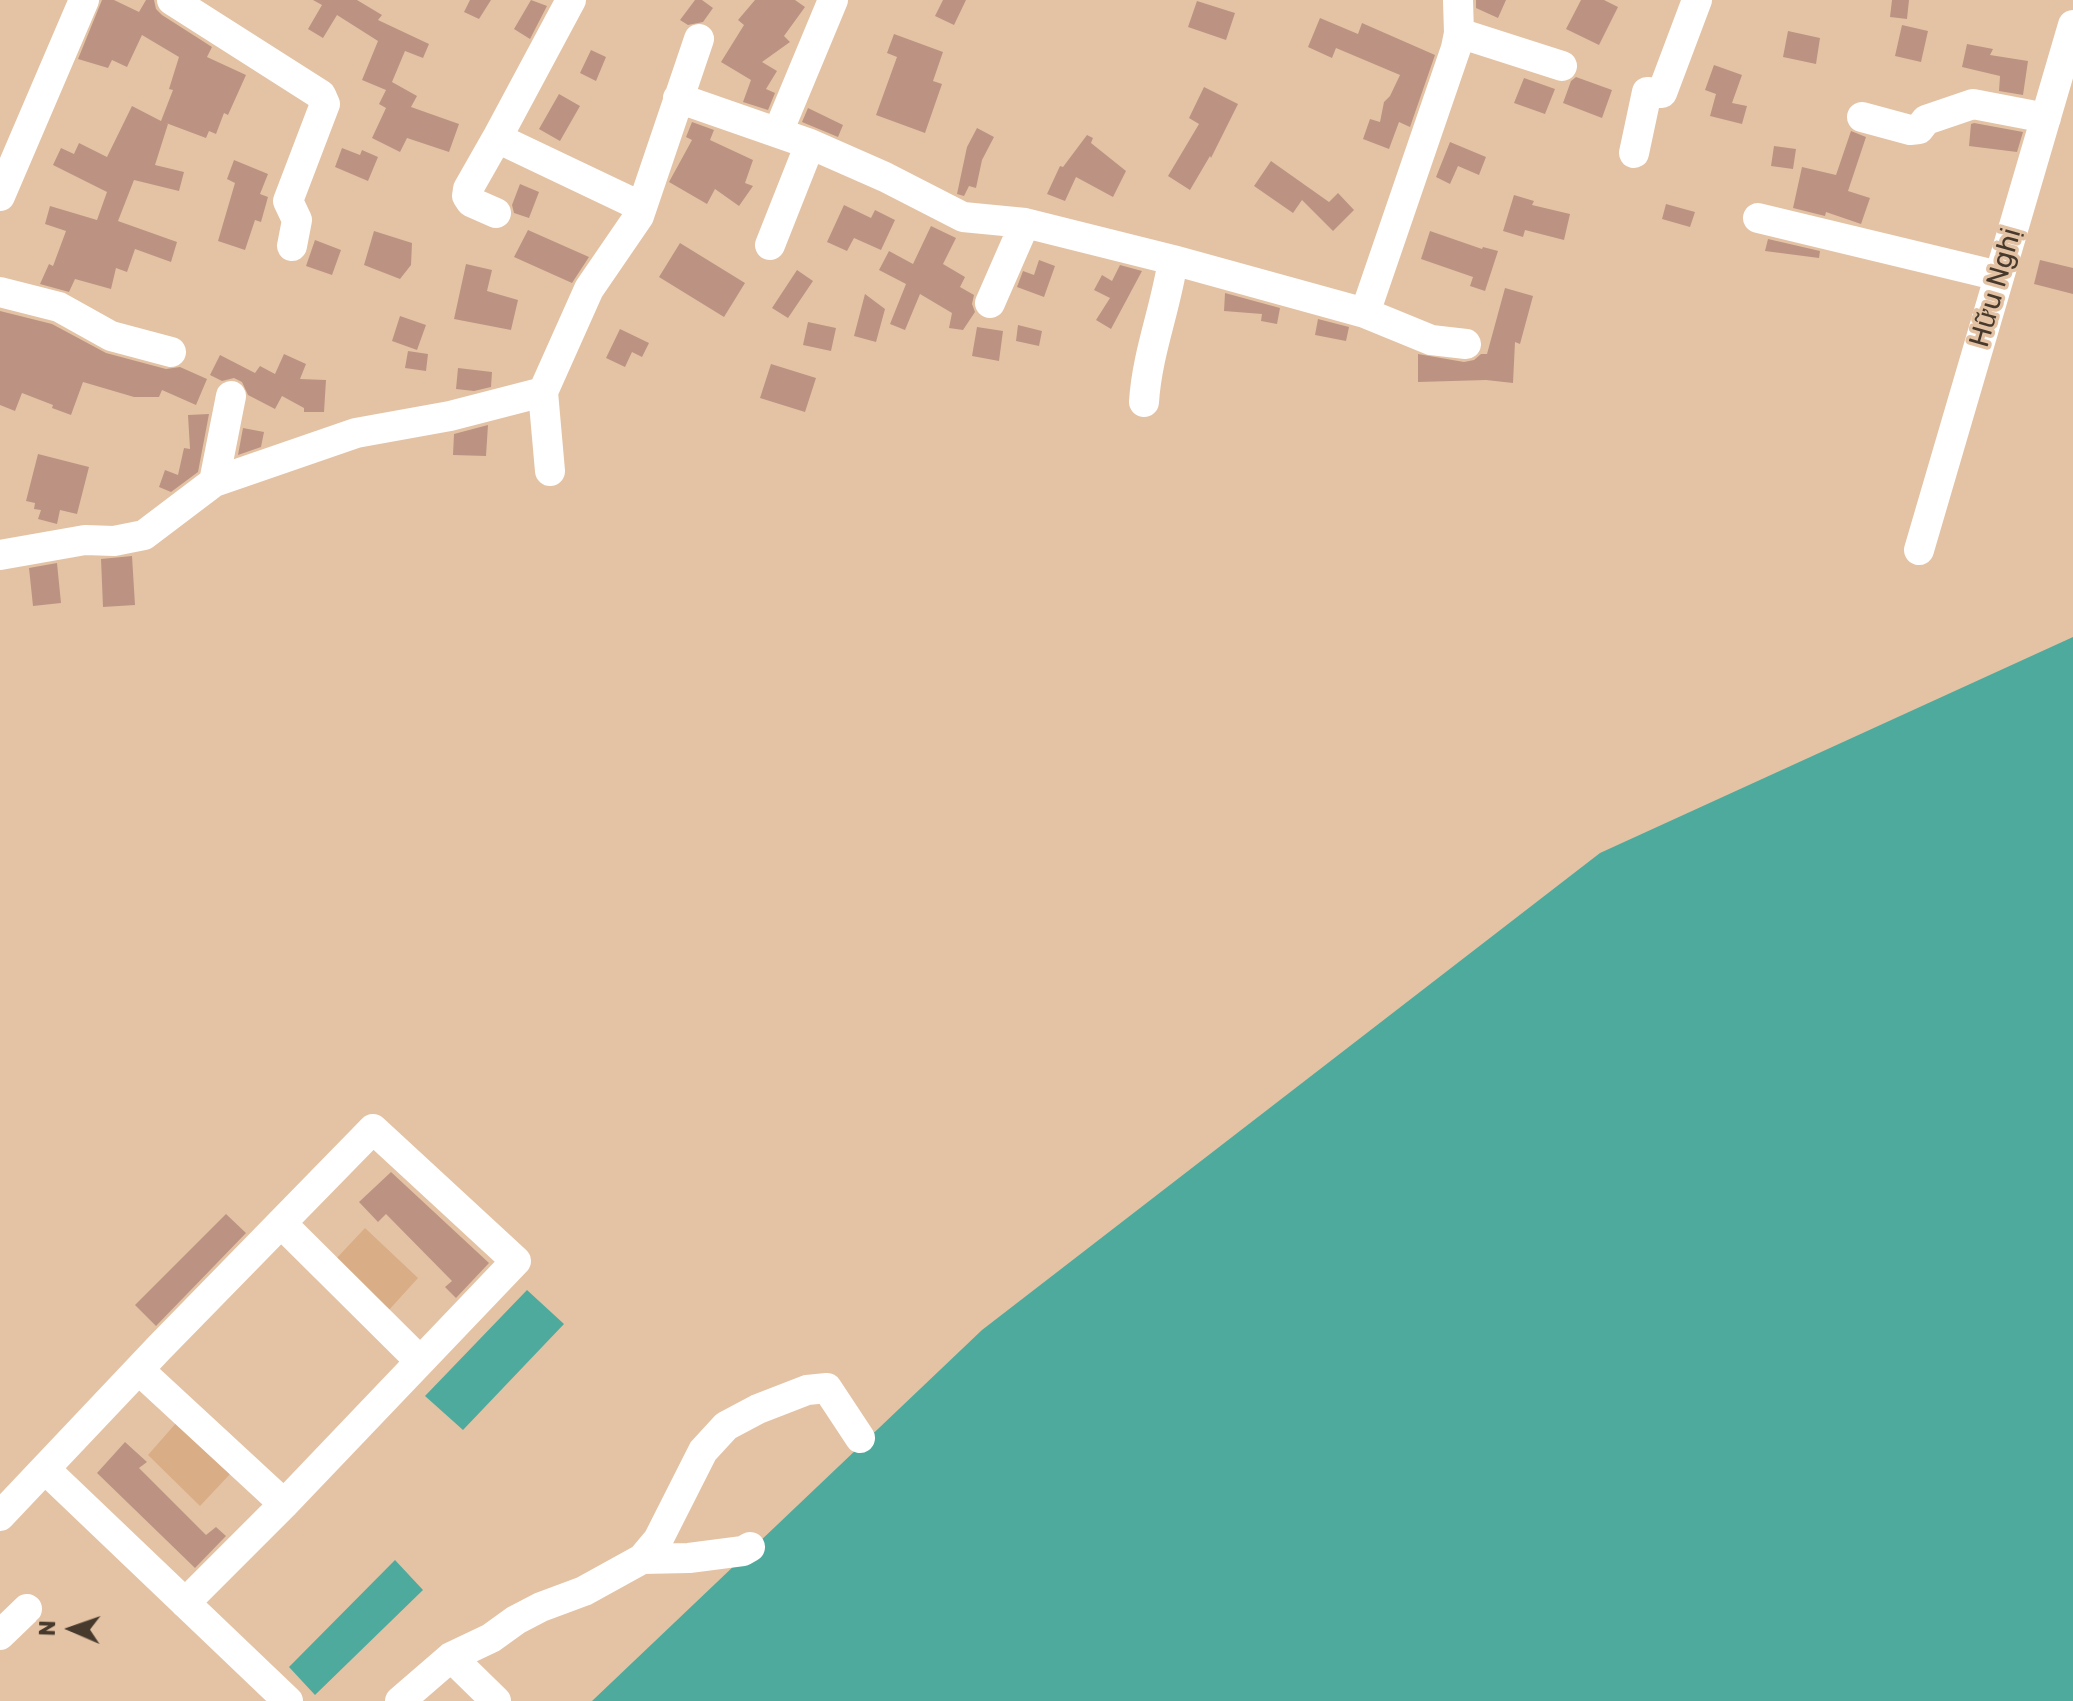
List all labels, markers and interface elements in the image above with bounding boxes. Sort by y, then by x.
street label: Hữu Nghị [1963,225,2029,351]
north arrow [32,1589,112,1669]
text: N [34,1620,61,1637]

